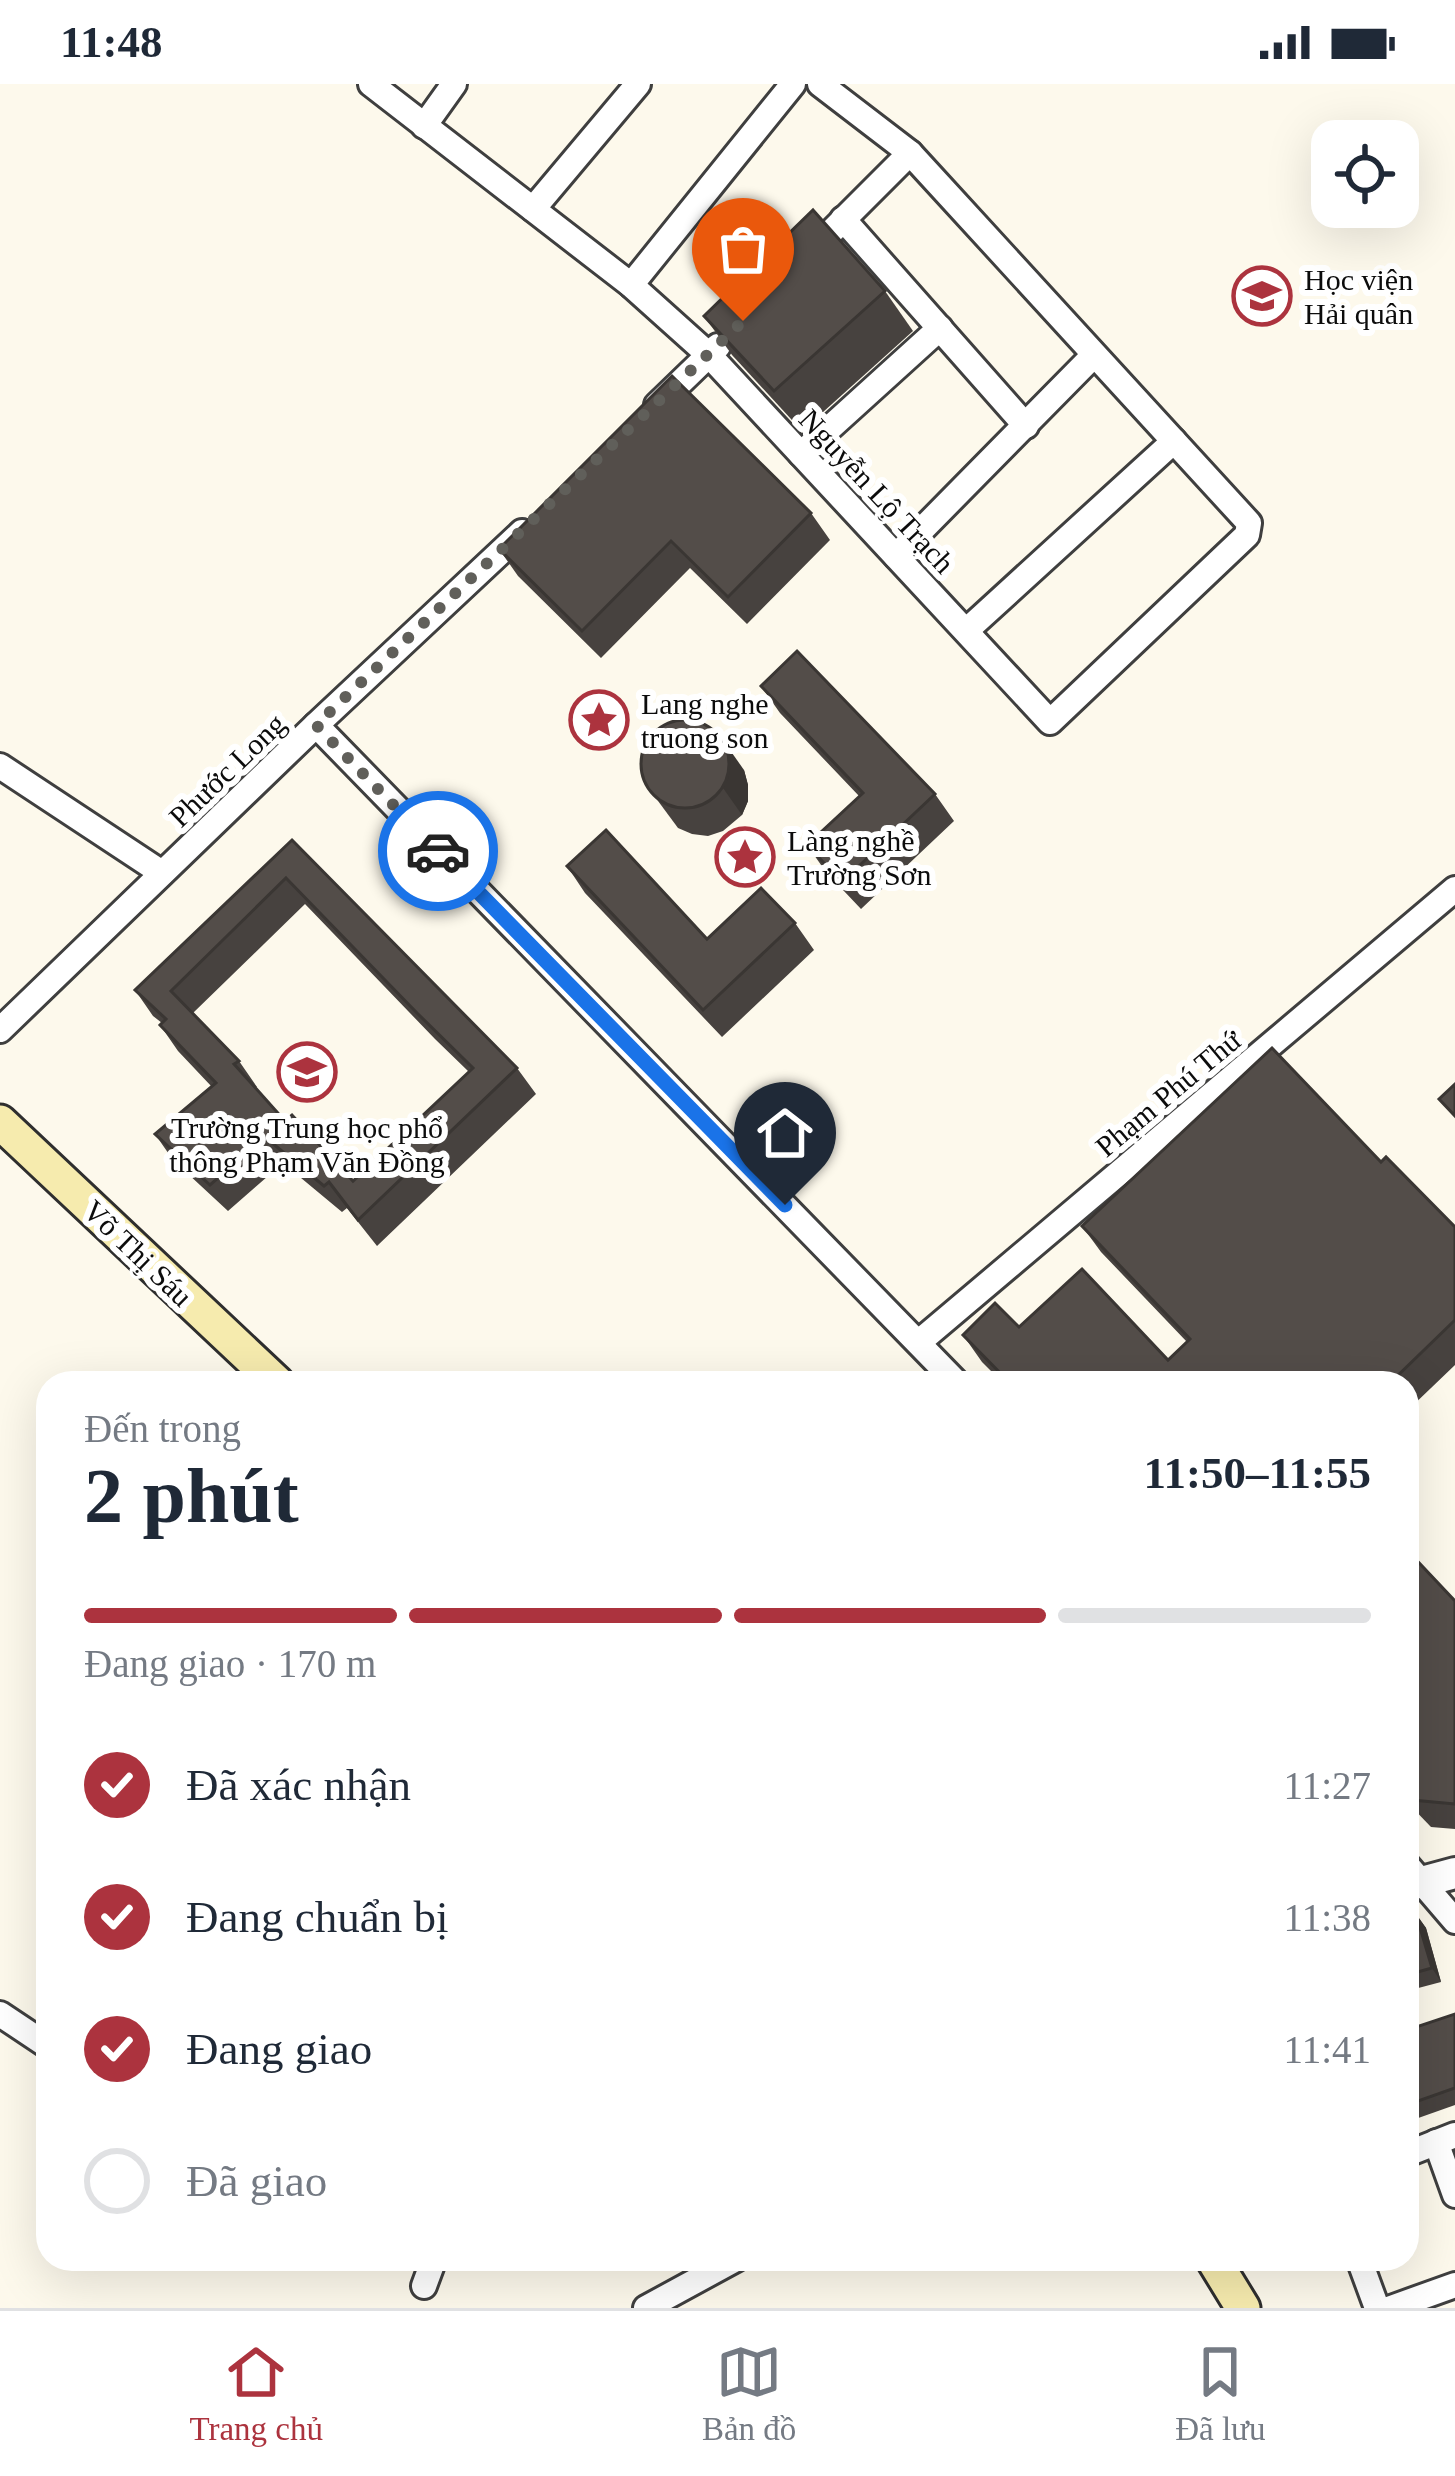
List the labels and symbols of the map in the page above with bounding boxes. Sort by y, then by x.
pin [692,198,794,321]
place label: Học viện Hải quân [1304,263,1413,330]
school or university icon: Học viện Hải quân [1231,265,1293,327]
street label: Nguyễn Lộ Trạch [793,402,961,580]
place label: Lang nghe truong son [641,687,769,754]
place icon: Lang nghe truong son [568,689,630,751]
street label: Phước Long [162,707,292,833]
courier [378,791,498,911]
place label: Làng nghề Trường Sơn [787,824,931,891]
place icon: Làng nghề Trường Sơn [714,826,776,888]
street label: Phạm Phú Thứ [1089,1022,1249,1163]
school or university icon: Trường Trung học phổ thông Phạm Văn Đồng [276,1041,338,1103]
pin [734,1082,836,1205]
place label: Trường Trung học phổ thông Phạm Văn Đồng [169,1111,445,1178]
street label: Võ Thị Sáu [77,1193,199,1313]

